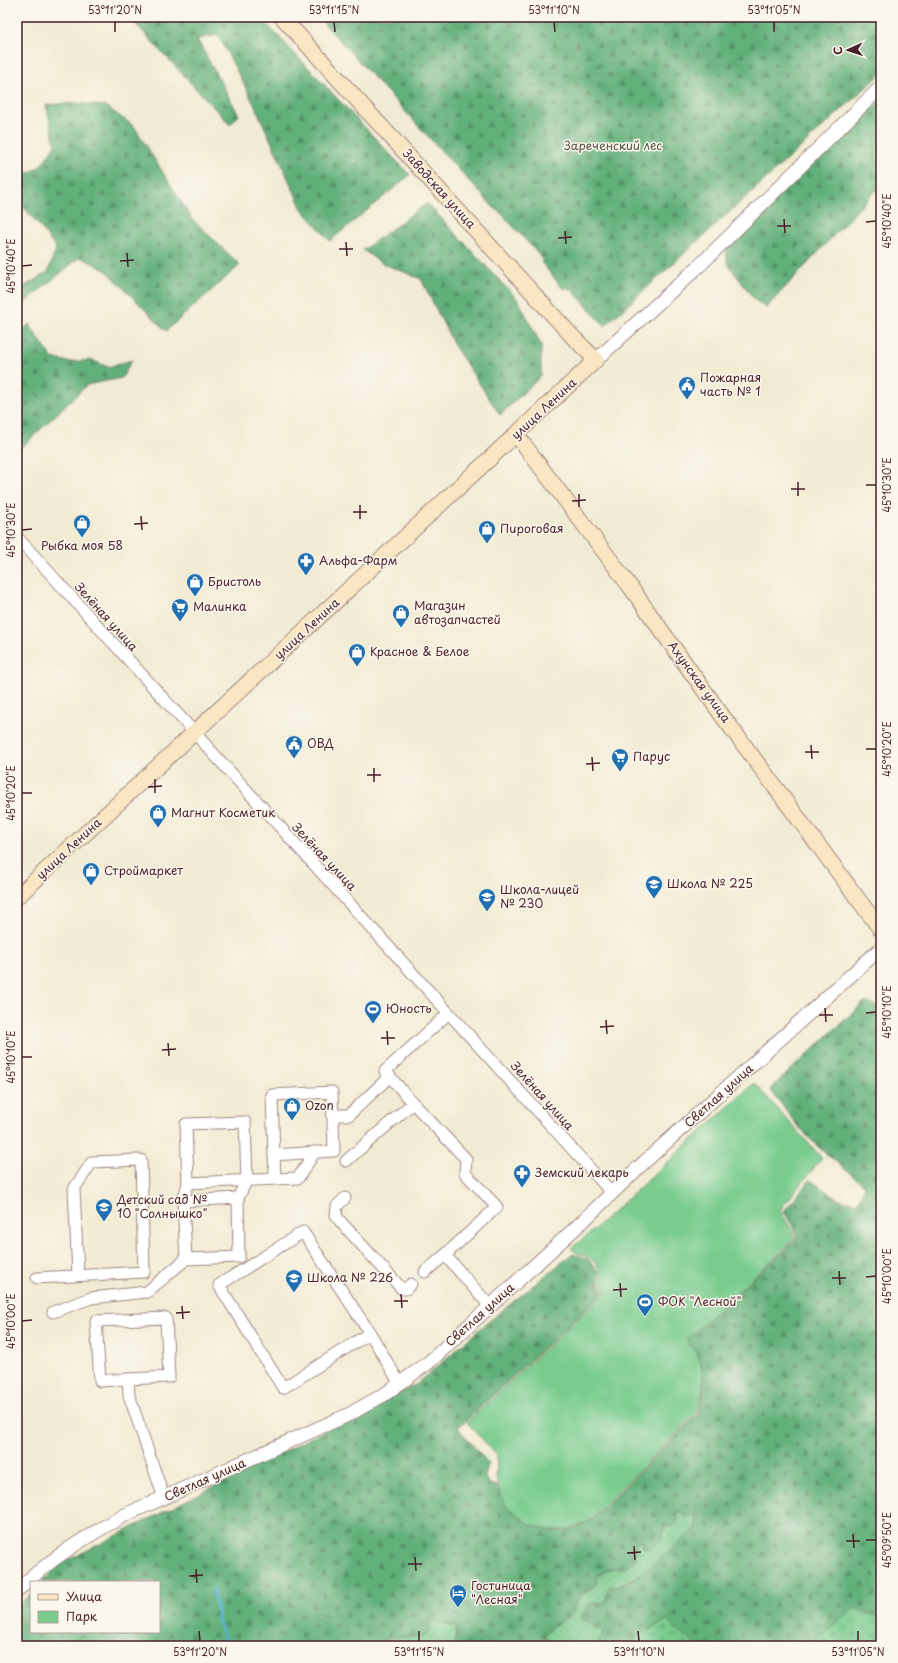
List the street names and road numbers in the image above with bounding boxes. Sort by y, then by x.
street label: Заводская улица [399,145,481,232]
street label: улица Ленина [507,373,580,443]
street label: Зелёная улица [71,578,143,655]
street label: улица Ленина [270,593,343,663]
street label: Ахунская улица [664,637,736,726]
street label: улица Ленина [32,813,105,883]
street label: Зелёная улица [288,818,361,895]
street label: Зелёная улица [507,1057,579,1134]
street label: Светлая улица [680,1059,757,1131]
street label: Светлая улица [441,1278,518,1350]
street label: Светлая улица [161,1453,249,1505]

